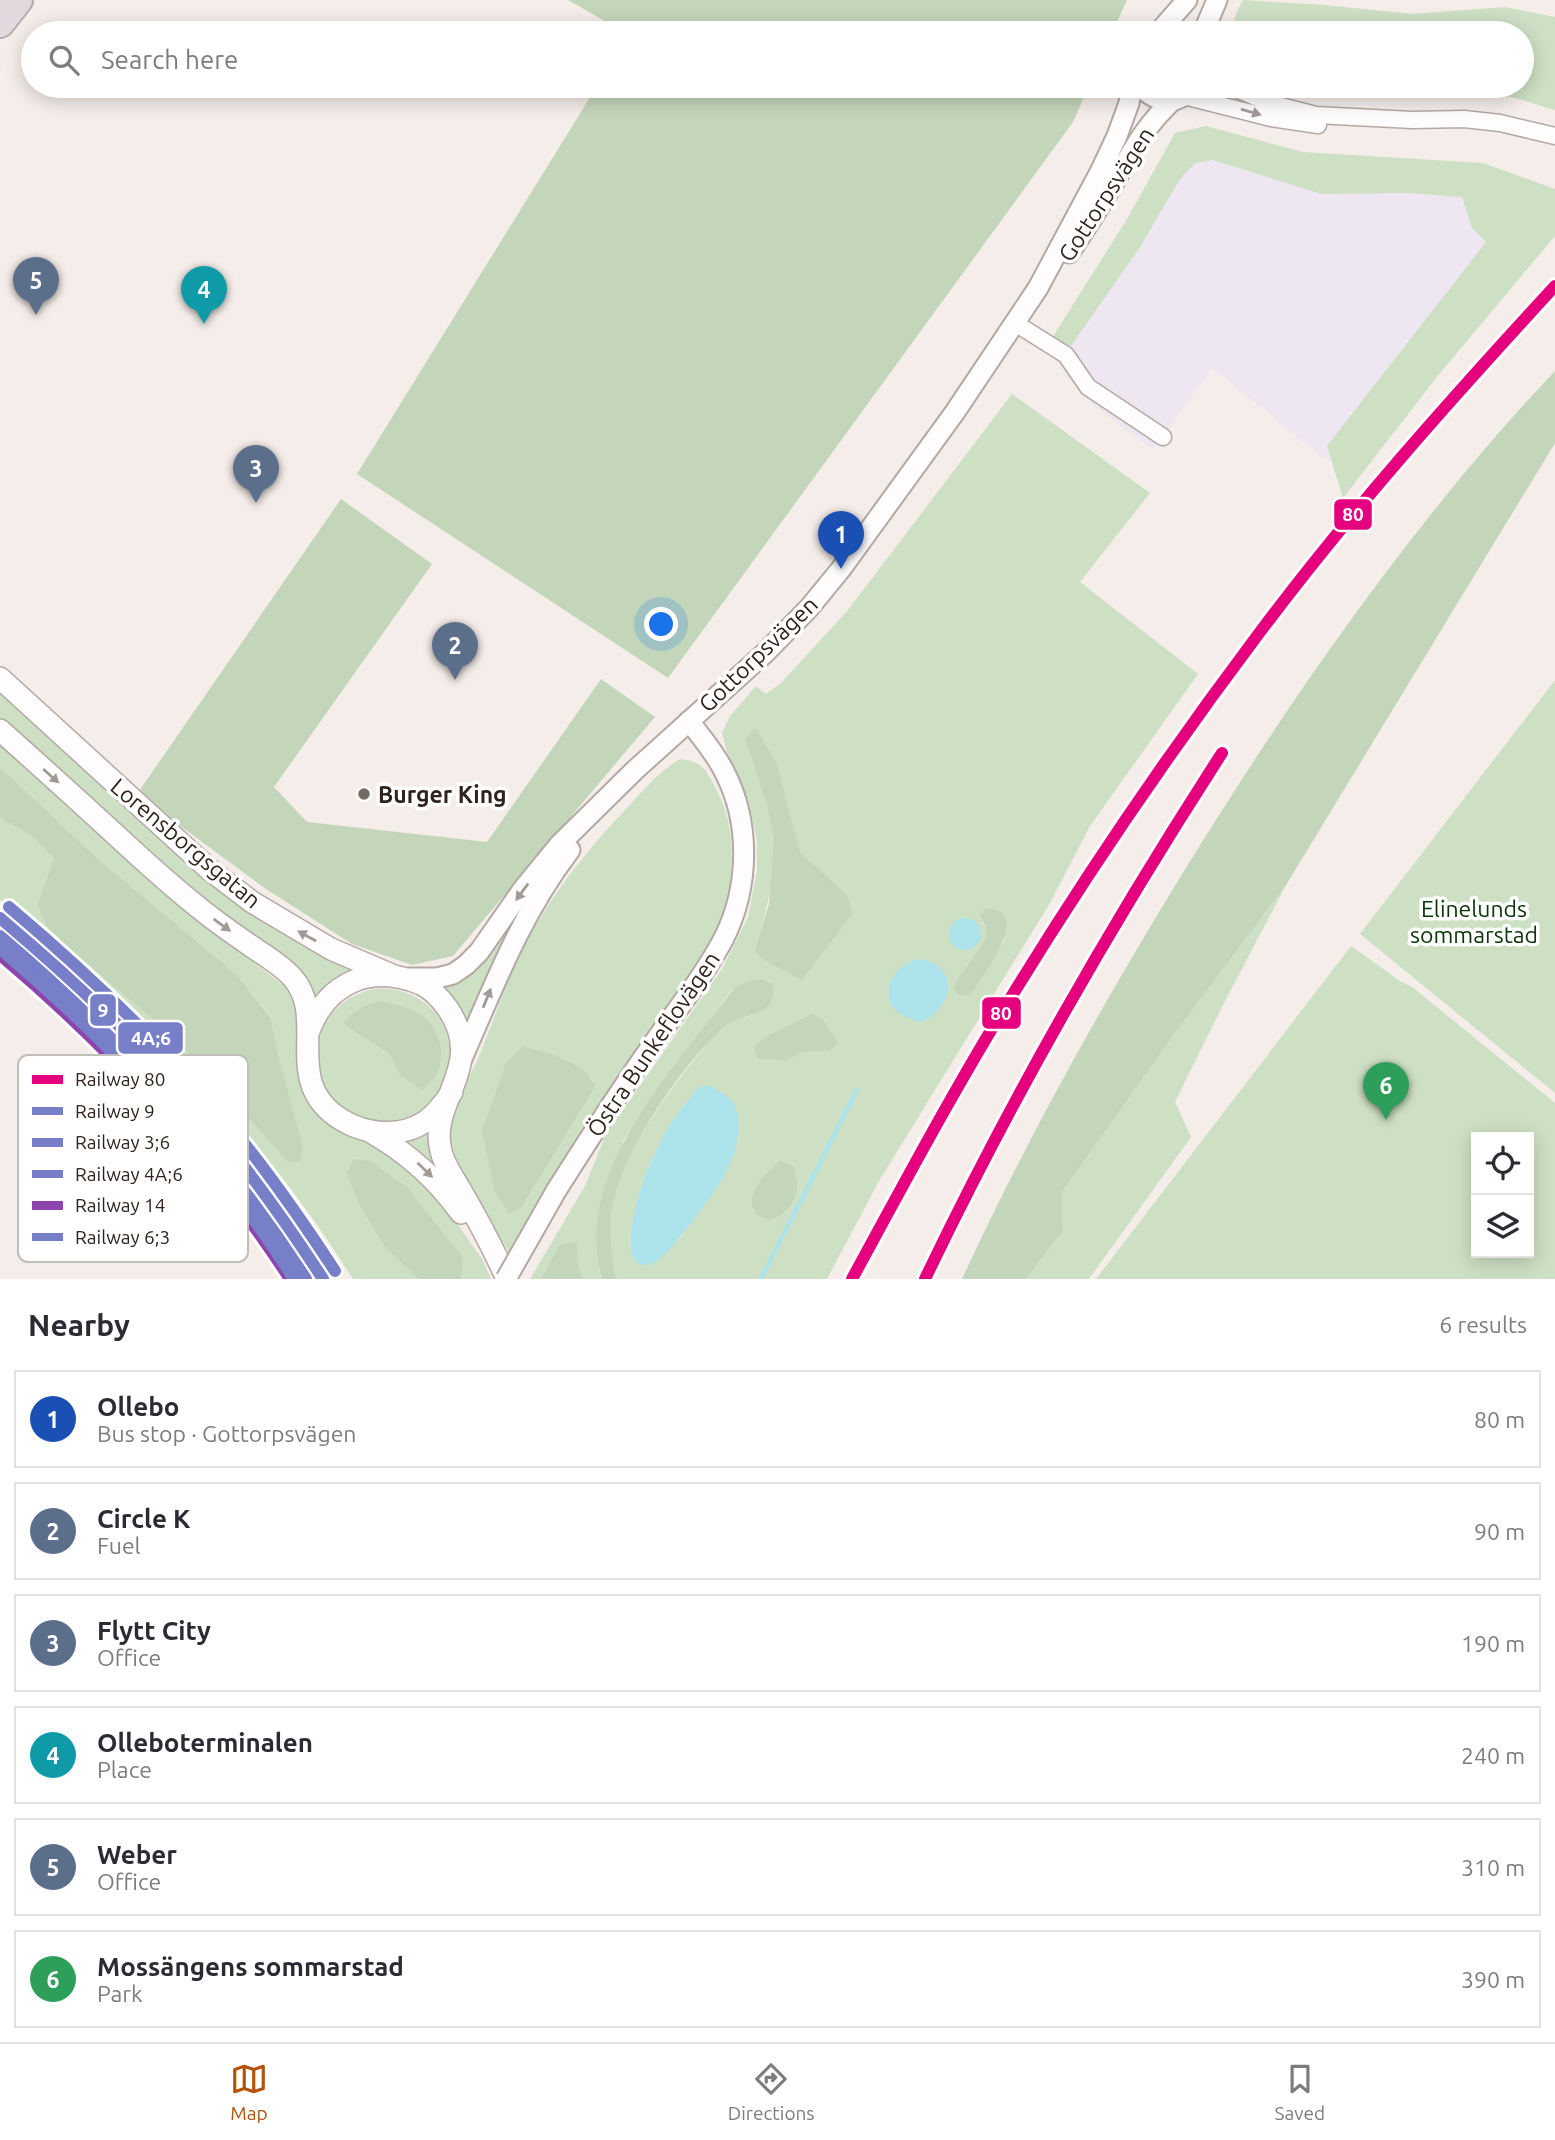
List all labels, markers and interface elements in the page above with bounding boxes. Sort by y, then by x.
search box [21,21,1534,98]
icon: search [45,41,83,79]
text: Search here [101,45,238,74]
one-way arrow [1240,108,1261,118]
street label: Gottorpsvägen [1053,122,1159,266]
pin: 5 [13,257,59,315]
pin: 4 [181,266,227,324]
pin: 3 [233,445,279,503]
line badge: 80 [1333,498,1373,531]
text: 80 [1342,503,1364,525]
pin: 1 [818,511,864,569]
street label: Gottorpsvägen [694,591,822,717]
your location [644,607,678,641]
pin: 2 [432,622,478,680]
one-way arrow [42,767,59,783]
street label: Lorensborgsgatan [106,773,266,913]
place label: Burger King [378,782,507,807]
marker: Burger King [356,786,372,802]
one-way arrow [515,882,529,901]
park label: Elinelunds sommarstad [1410,896,1538,947]
one-way arrow [213,918,231,932]
one-way arrow [297,930,317,942]
street label: Östra Bunkeflovägen [582,947,724,1141]
one-way arrow [482,988,493,1009]
line badge: 9 [89,993,117,1027]
line badge: 80 [981,996,1022,1030]
text: 9 [98,999,108,1021]
text: 80 [990,1002,1012,1024]
line badge: 4A;6 [117,1021,184,1055]
text: 4A;6 [131,1027,171,1049]
legend [18,1055,248,1262]
pin: 6 [1363,1062,1409,1120]
text: Railway 80 [75,1068,166,1090]
text: Railway 9 [75,1100,155,1122]
text: Railway 3;6 [75,1131,170,1153]
map controls [1471,1132,1534,1258]
button: locate [1471,1132,1534,1195]
one-way arrow [416,1162,433,1179]
text: Railway 4A;6 [75,1163,183,1185]
text: Railway 14 [75,1194,166,1216]
button: layers [1471,1195,1534,1258]
text: Railway 6;3 [75,1226,170,1248]
text: Nearby [28,1308,130,1342]
text: 6 results [1439,1312,1527,1337]
text: Ollebo [97,1392,179,1421]
text: 1 [47,1407,59,1432]
text: 80 m [1474,1407,1525,1432]
text: Bus stop · Gottorpsvägen [97,1421,357,1446]
text: Circle K [97,1504,190,1533]
text: 2 [47,1519,59,1544]
text: 90 m [1474,1519,1525,1544]
text: Fuel [97,1533,141,1558]
text: Flytt City [97,1616,211,1645]
text: 3 [47,1631,59,1656]
text: 190 m [1461,1631,1525,1656]
text: Office [97,1645,161,1670]
text: Olleboterminalen [97,1728,313,1757]
text: 4 [47,1743,59,1768]
text: 240 m [1461,1743,1525,1768]
text: Place [97,1757,152,1782]
text: Weber [97,1840,177,1869]
text: 5 [47,1855,59,1880]
text: 310 m [1461,1855,1525,1880]
text: Office [97,1869,161,1894]
text: Mossängens sommarstad [97,1952,404,1981]
text: 6 [47,1967,59,1992]
text: 390 m [1461,1967,1525,1992]
text: Park [97,1981,143,2006]
tab: Map [230,2060,268,2124]
tab: Directions [728,2060,815,2124]
tab: Saved [1274,2060,1325,2124]

